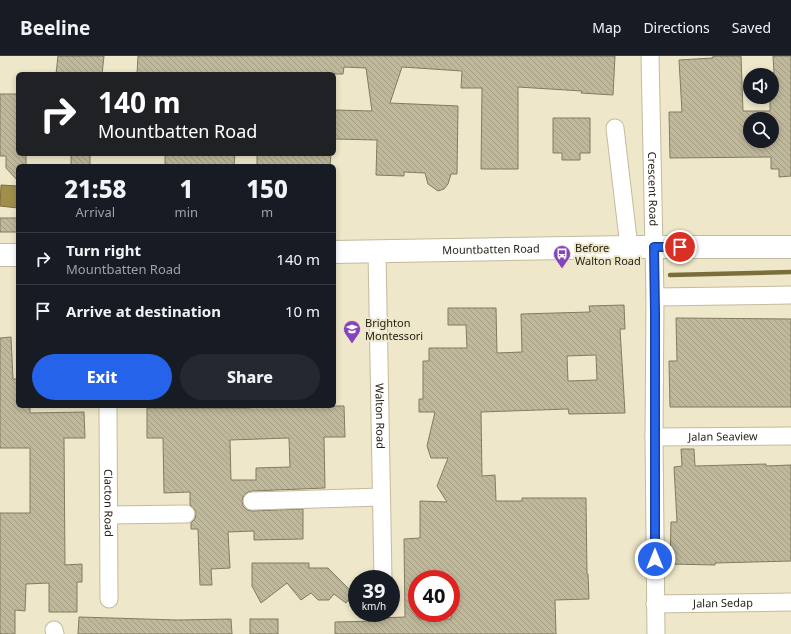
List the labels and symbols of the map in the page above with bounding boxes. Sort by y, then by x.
street label: Crescent Road [645,152,662,226]
pin [663,230,697,264]
place label: Before Walton Road [575,240,641,268]
street label: Mountbatten Road [442,241,540,257]
bus stop icon: Before Walton Road [552,244,572,269]
place label: Brighton Montessori [365,315,423,343]
school or university icon: Brighton Montessori [342,319,362,344]
street label: Walton Road [372,383,389,449]
street label: Jalan Seaview [687,428,758,444]
street label: Clacton Road [101,469,117,537]
position arrow [634,538,676,580]
speed limit sign: 40 [408,570,460,622]
street label: Jalan Sedap [692,595,753,610]

